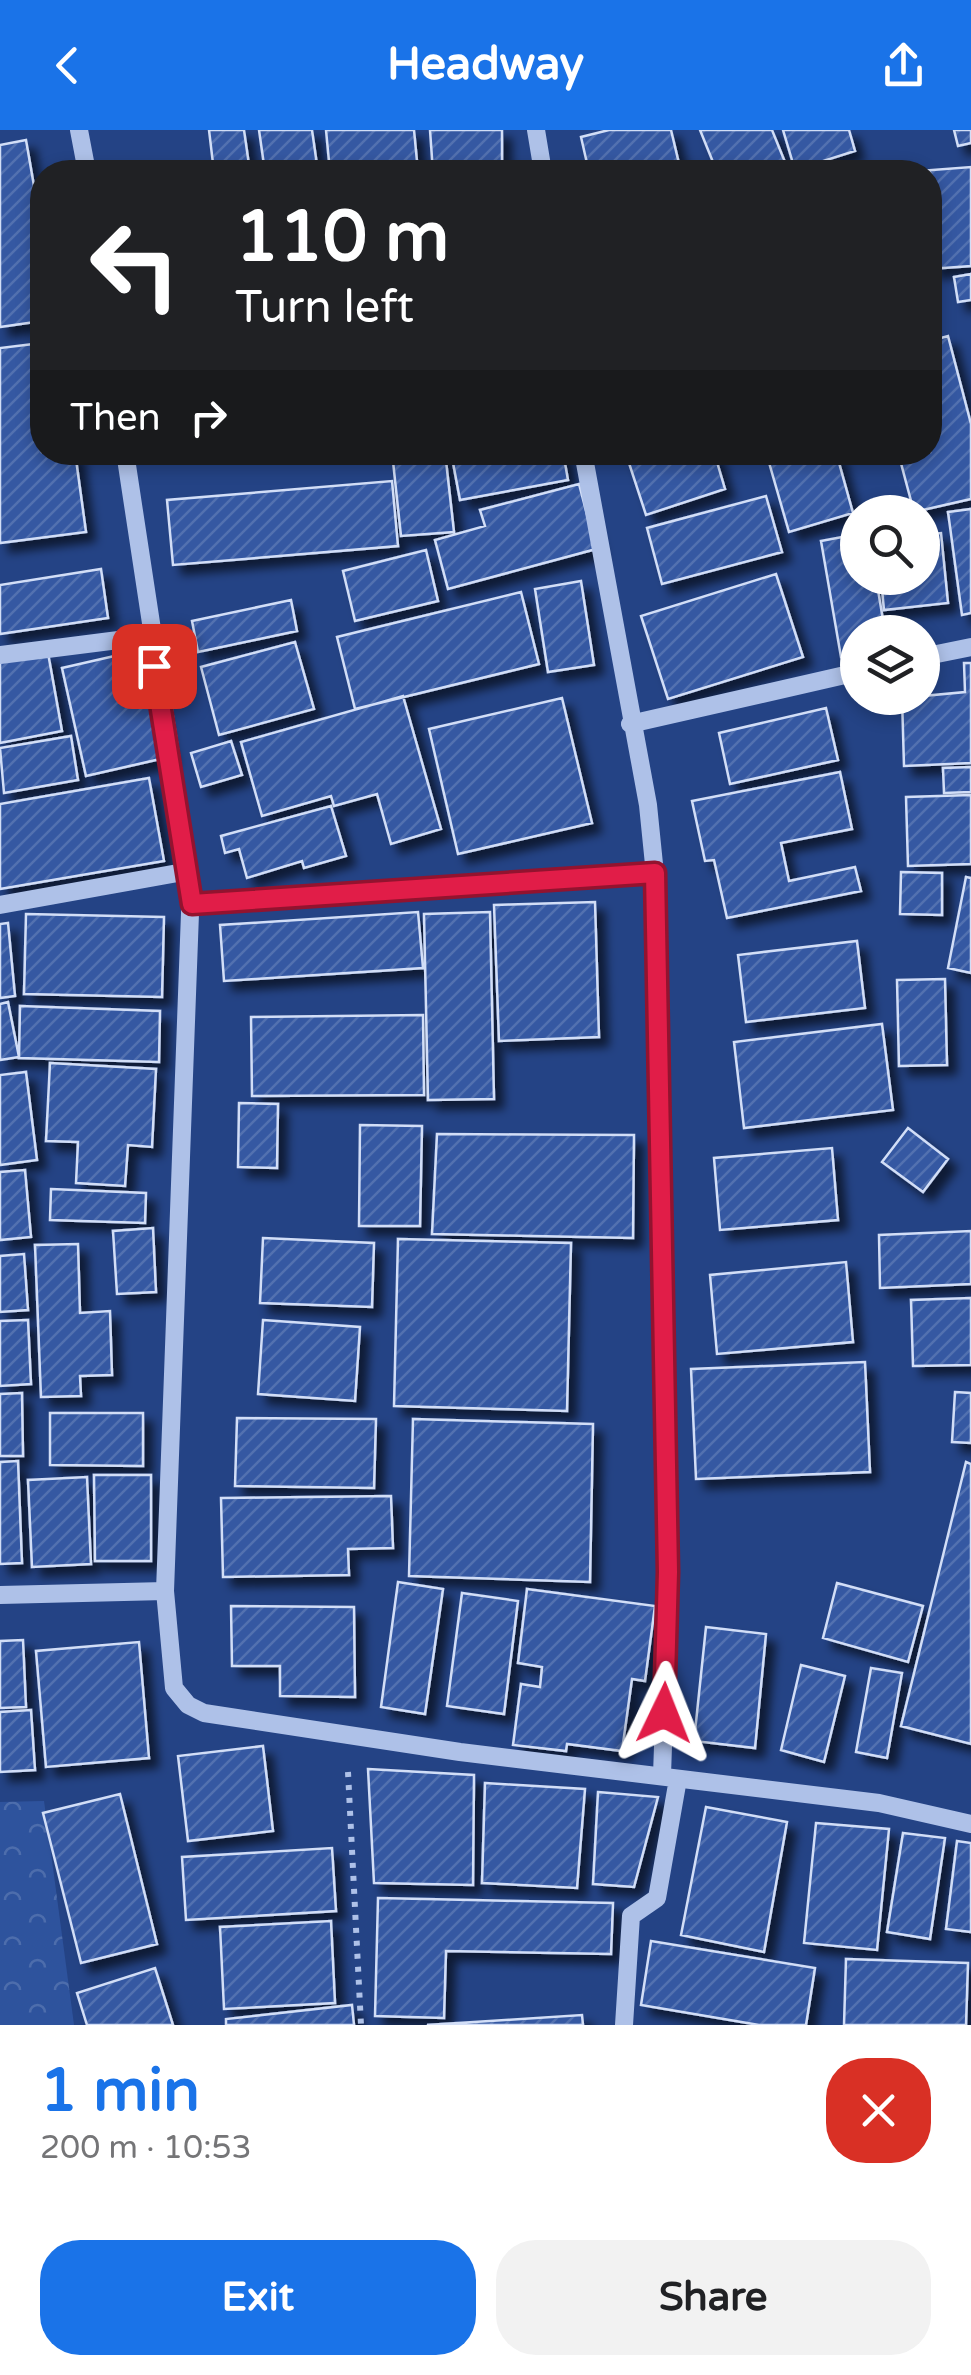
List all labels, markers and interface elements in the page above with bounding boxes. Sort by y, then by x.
icon: back [40,38,95,93]
text: Headway [387,38,584,92]
icon: share [876,38,931,93]
text: 110 m [235,196,449,280]
icon: left [70,200,200,330]
text: Turn left [235,281,414,335]
icon: right [181,390,236,445]
text: Then [70,395,161,441]
map controls [840,495,940,715]
button: search [840,495,940,595]
button: layers [840,615,940,715]
pin [112,624,197,709]
icon: arrive [127,639,182,694]
position arrow [612,1661,716,1765]
text: 1 min [40,2055,200,2127]
button: close [826,2058,931,2163]
text: 200 m · 10:53 [40,2129,252,2167]
button: Exit [40,2240,476,2355]
button: Share [496,2240,931,2355]

